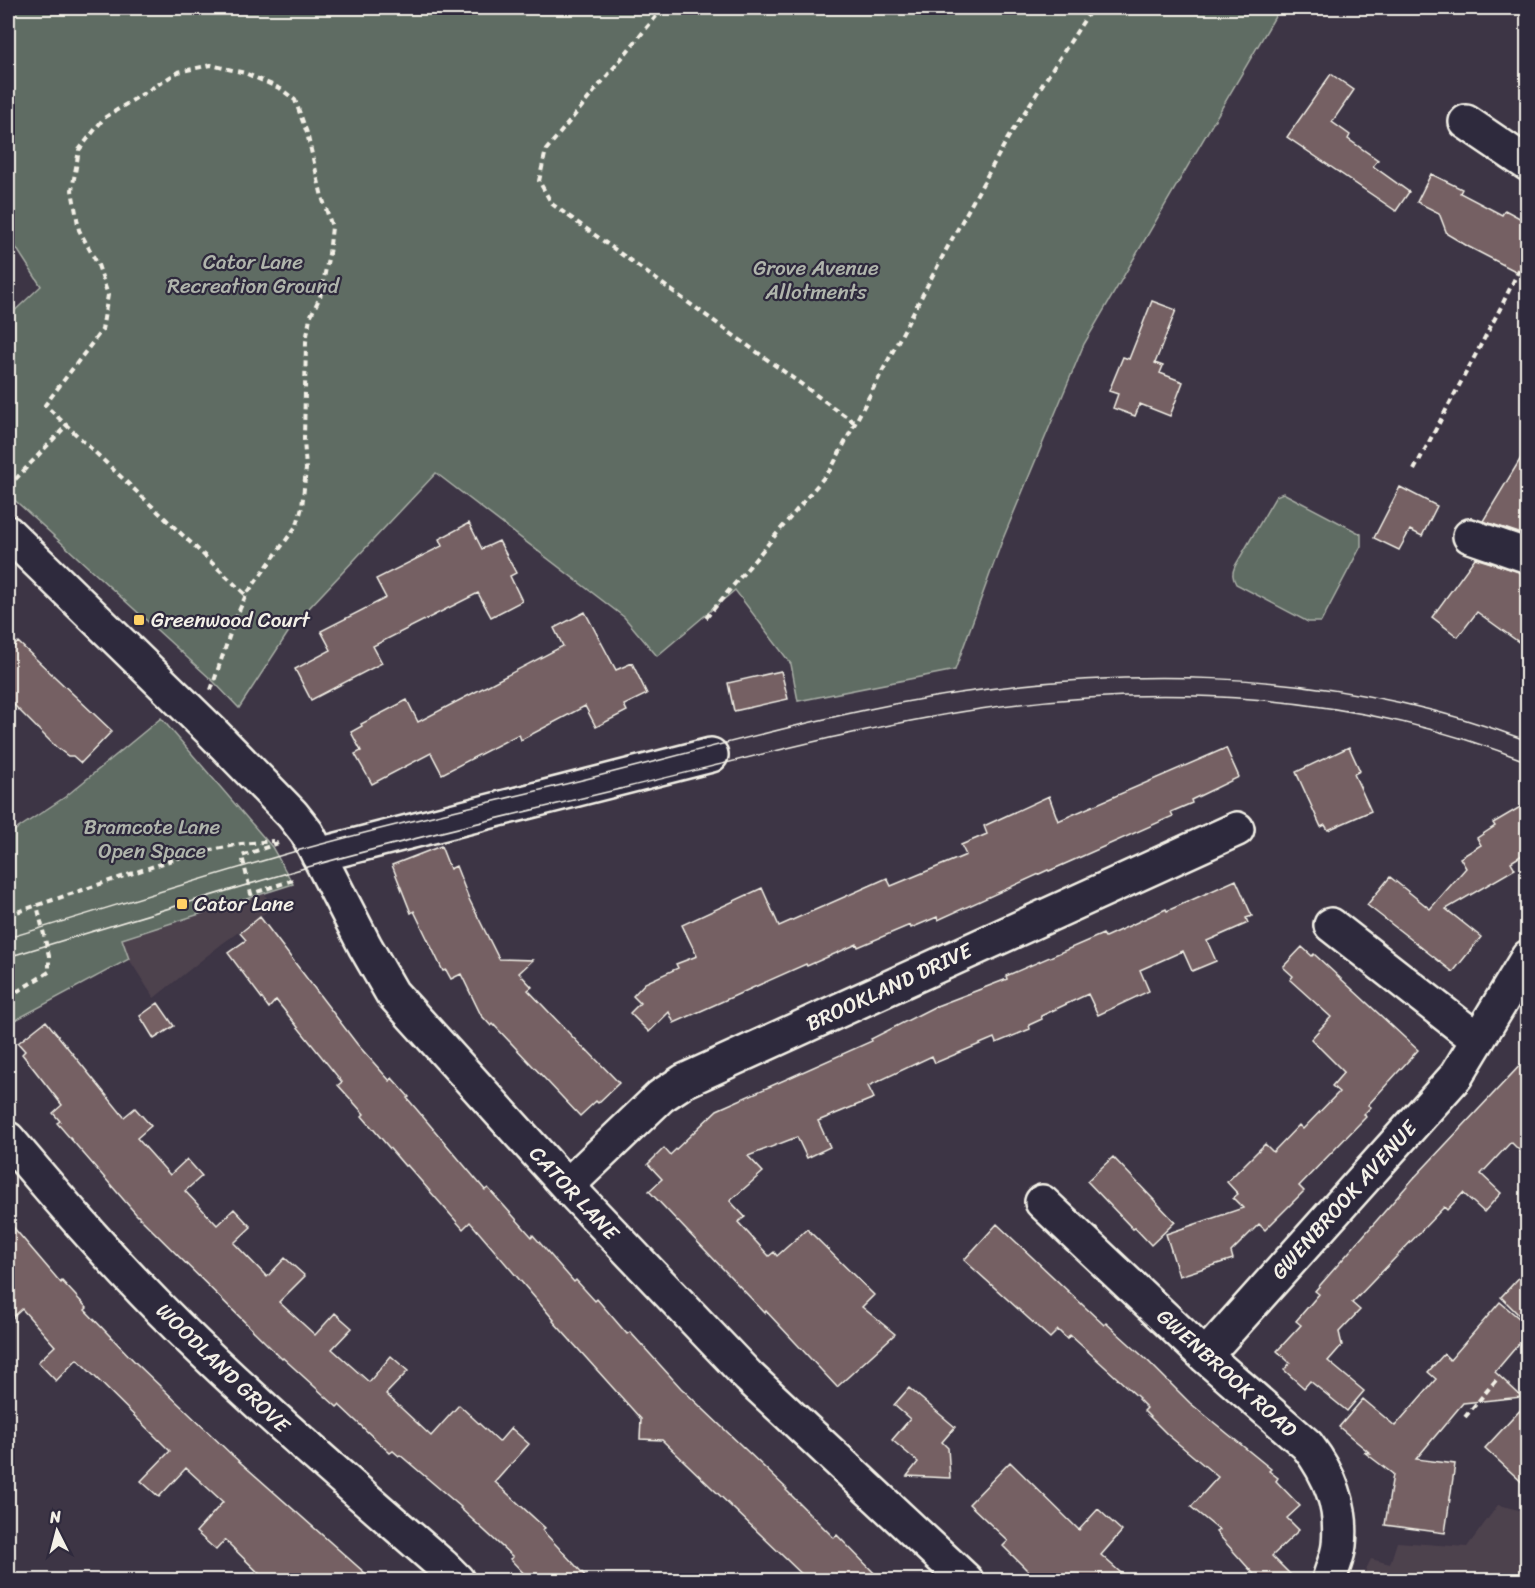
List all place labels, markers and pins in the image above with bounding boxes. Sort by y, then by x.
place label: Greenwood Court [151,601,311,639]
marker: Greenwood Court [132,613,146,627]
place label: Cator Lane [194,885,294,923]
marker: Cator Lane [175,897,189,911]

